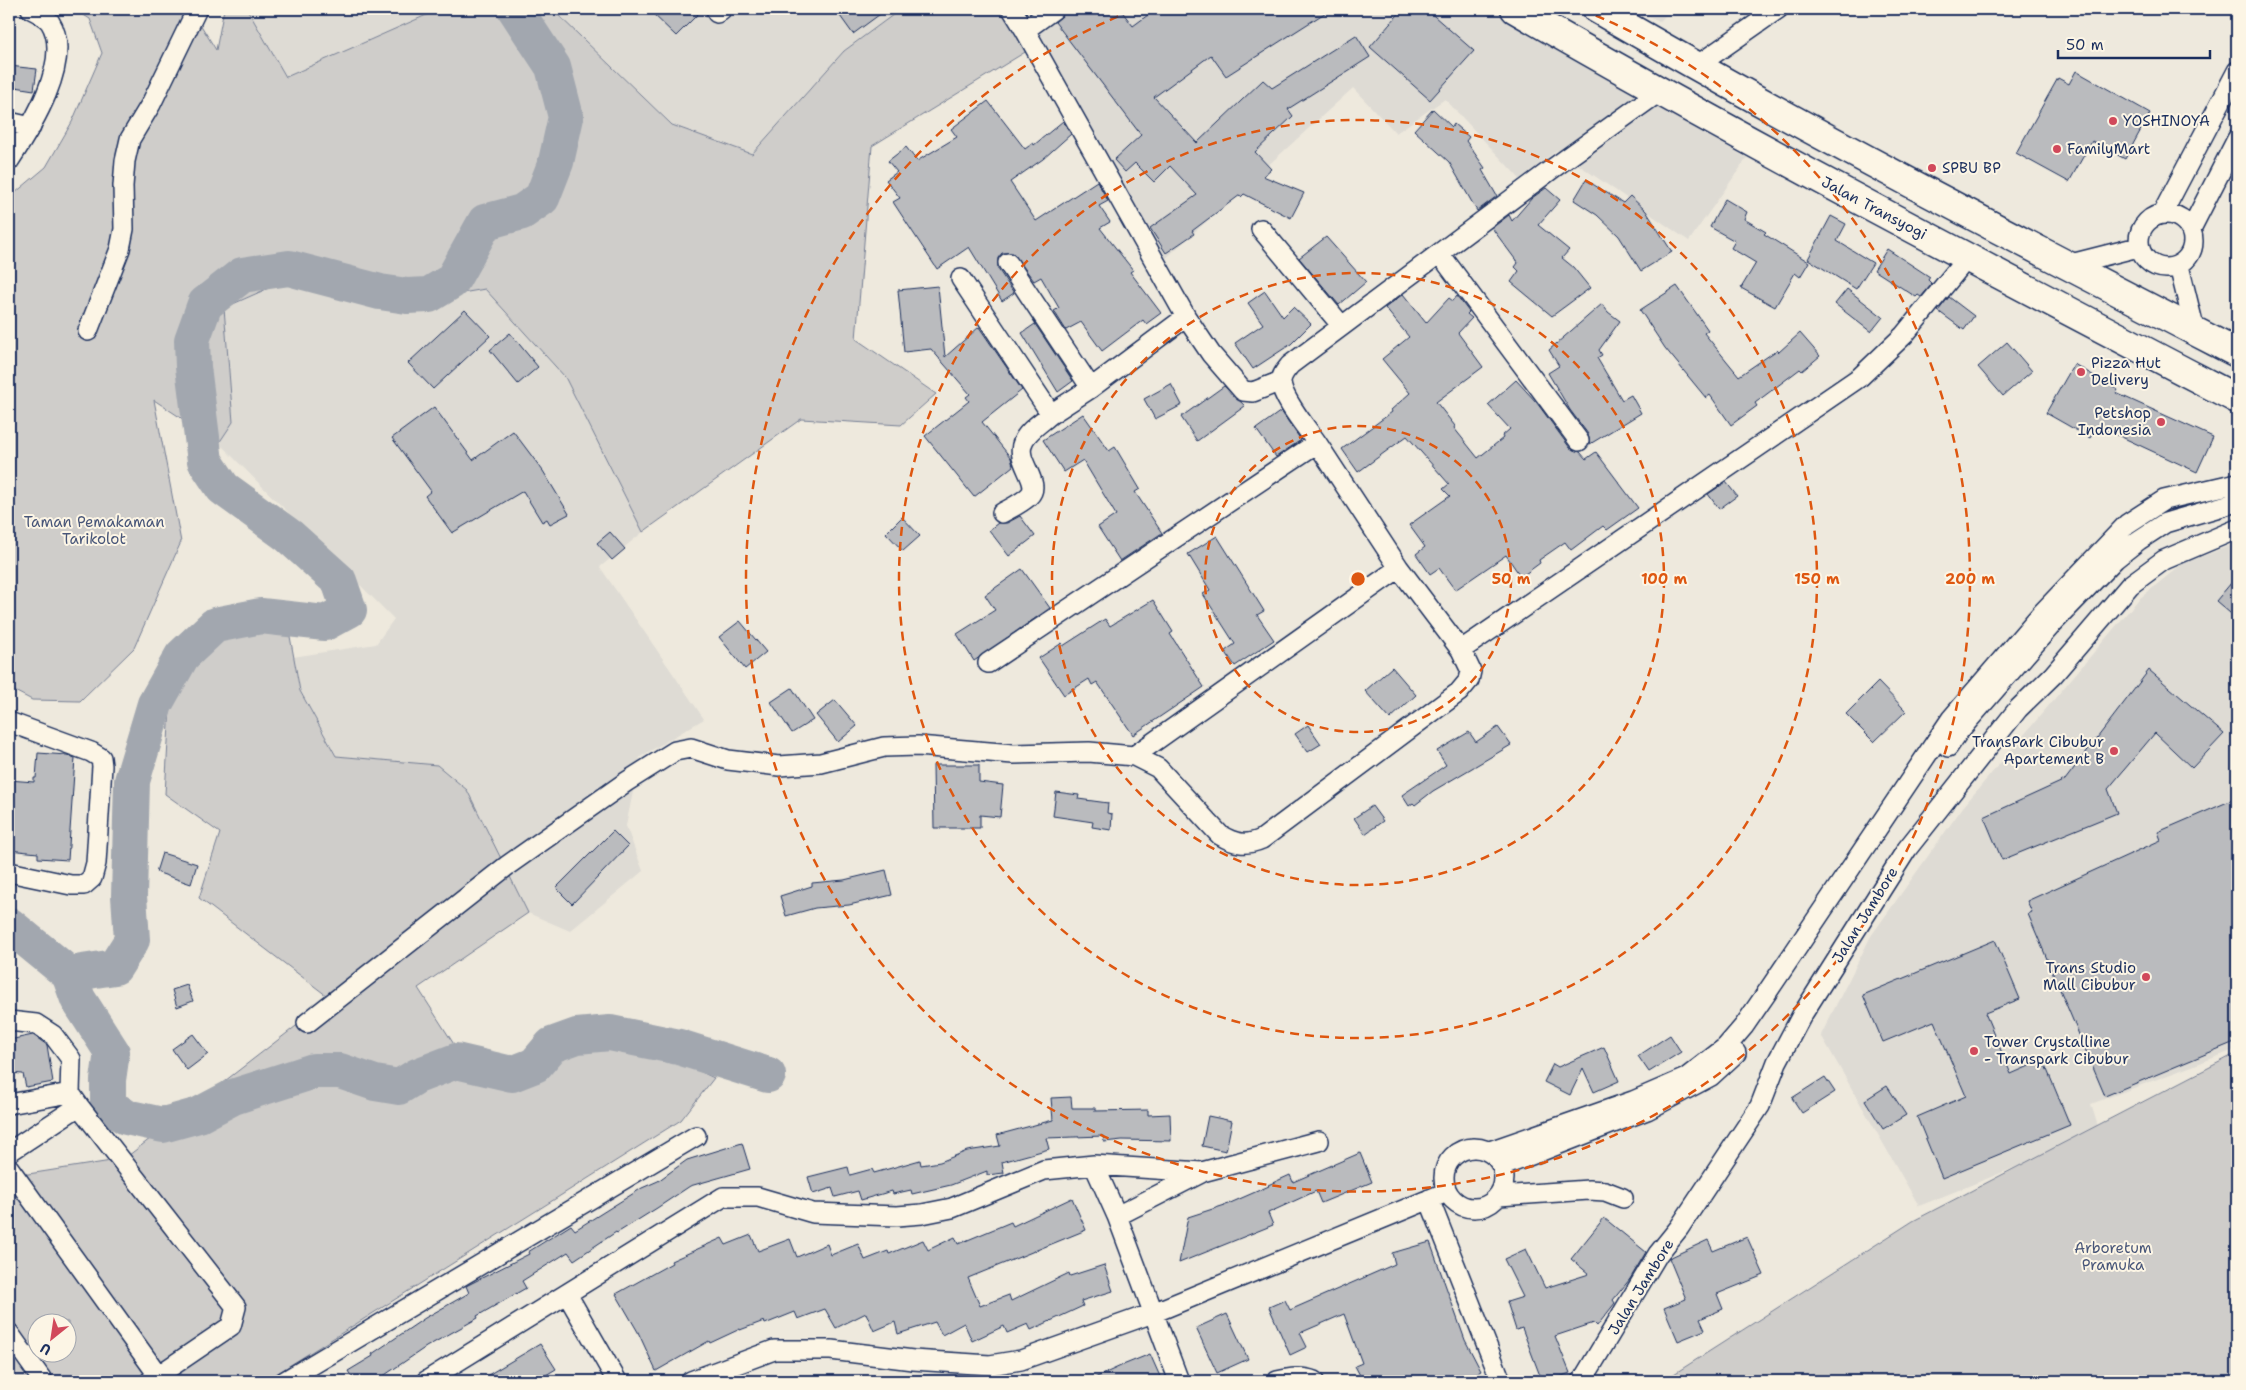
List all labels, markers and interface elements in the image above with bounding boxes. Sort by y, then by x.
scale bar [2058,28,2211,60]
text: 50 m [2066,35,2104,55]
place label: YOSHINOYA [2123,111,2210,131]
marker: YOSHINOYA [2107,115,2119,127]
place label: FamilyMart [2067,139,2150,159]
marker: FamilyMart [2051,143,2063,155]
place label: SPBU BP [1942,158,2001,178]
marker: SPBU BP [1926,162,1938,174]
street label: Jalan Transyogi [1818,172,1930,244]
place label: Pizza Hut Delivery [2091,353,2161,390]
marker: Pizza Hut Delivery [2075,366,2087,378]
place label: Petshop Indonesia [2078,403,2152,440]
marker: Petshop Indonesia [2155,416,2167,428]
park label: Taman Pemakaman Tarikolot [24,512,164,549]
text: 50 m [1492,569,1531,589]
text: 100 m [1641,569,1687,589]
text: 150 m [1794,569,1840,589]
text: 200 m [1945,569,1995,589]
centre of rings [1349,570,1367,588]
place label: TransPark Cibubur Apartement B [1972,732,2104,769]
marker: TransPark Cibubur Apartement B [2108,745,2120,757]
street label: Jalan Jambore [1827,863,1903,967]
place label: Trans Studio Mall Cibubur [2043,958,2136,995]
marker: Trans Studio Mall Cibubur [2140,971,2152,983]
place label: Tower Crystalline - Transpark Cibubur [1984,1032,2129,1069]
marker: Tower Crystalline - Transpark Cibubur [1968,1045,1980,1057]
street label: Jalan Jambore [1603,1235,1679,1339]
park label: Arboretum Pramuka [2074,1238,2152,1275]
north arrow [28,1312,78,1362]
text: U [37,1339,54,1359]

